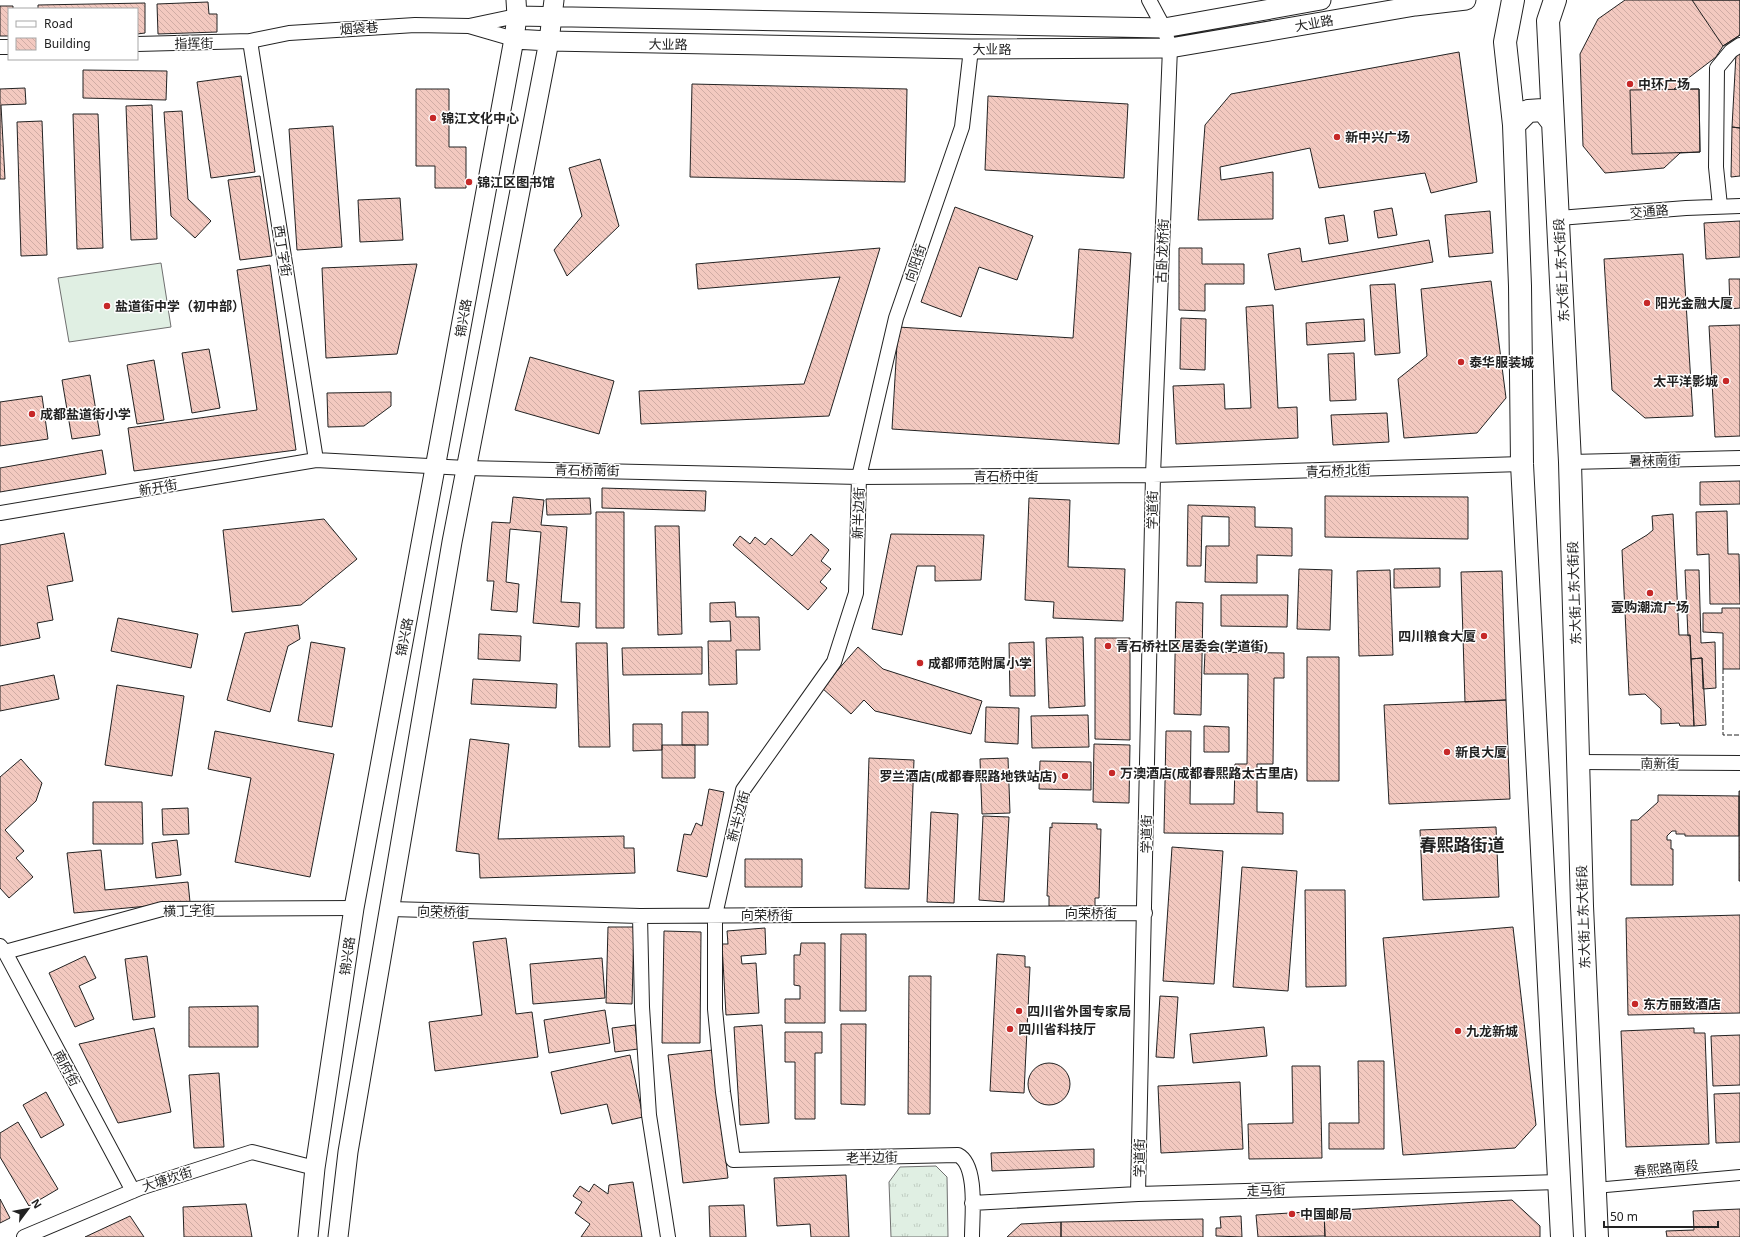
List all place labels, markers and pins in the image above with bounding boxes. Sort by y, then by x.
place label: 中环广场 [1638,75,1690,93]
marker: 中环广场 [1625,79,1635,89]
place label: 锦江文化中心 [441,109,519,127]
marker: 锦江文化中心 [428,113,438,123]
place label: 新中兴广场 [1345,128,1410,146]
marker: 新中兴广场 [1332,132,1342,142]
place label: 锦江区图书馆 [477,173,555,191]
marker: 锦江区图书馆 [464,177,474,187]
place label: 阳光金融大厦 [1655,294,1733,312]
place label: 盐道街中学（初中部） [115,297,245,315]
marker: 阳光金融大厦 [1642,298,1652,308]
marker: 盐道街中学（初中部） [102,301,112,311]
place label: 泰华服装城 [1469,353,1534,371]
marker: 泰华服装城 [1456,357,1466,367]
place label: 太平洋影城 [1653,372,1718,390]
marker: 太平洋影城 [1721,376,1731,386]
place label: 成都盐道街小学 [40,405,131,423]
marker: 成都盐道街小学 [27,409,37,419]
marker: 壹购潮流广场 [1645,588,1655,598]
place label: 壹购潮流广场 [1611,598,1689,616]
place label: 四川粮食大厦 [1398,627,1476,645]
marker: 四川粮食大厦 [1479,631,1489,641]
place label: 青石桥社区居委会(学道街) [1116,637,1268,655]
marker: 青石桥社区居委会(学道街) [1103,641,1113,651]
place label: 成都师范附属小学 [928,654,1032,672]
marker: 成都师范附属小学 [915,658,925,668]
place label: 新良大厦 [1455,743,1507,761]
marker: 新良大厦 [1442,747,1452,757]
place label: 万澳酒店(成都春熙路太古里店) [1120,764,1298,782]
place label: 罗兰酒店(成都春熙路地铁站店) [879,767,1057,785]
marker: 万澳酒店(成都春熙路太古里店) [1107,768,1117,778]
marker: 罗兰酒店(成都春熙路地铁站店) [1060,771,1070,781]
place label: 东方丽致酒店 [1643,995,1721,1013]
marker: 东方丽致酒店 [1630,999,1640,1009]
place label: 四川省外国专家局 [1027,1002,1131,1020]
marker: 四川省外国专家局 [1014,1006,1024,1016]
place label: 四川省科技厅 [1018,1020,1096,1038]
place label: 九龙新城 [1466,1022,1518,1040]
marker: 四川省科技厅 [1005,1024,1015,1034]
marker: 九龙新城 [1453,1026,1463,1036]
place label: 中国邮局 [1300,1205,1352,1223]
marker: 中国邮局 [1287,1209,1297,1219]

